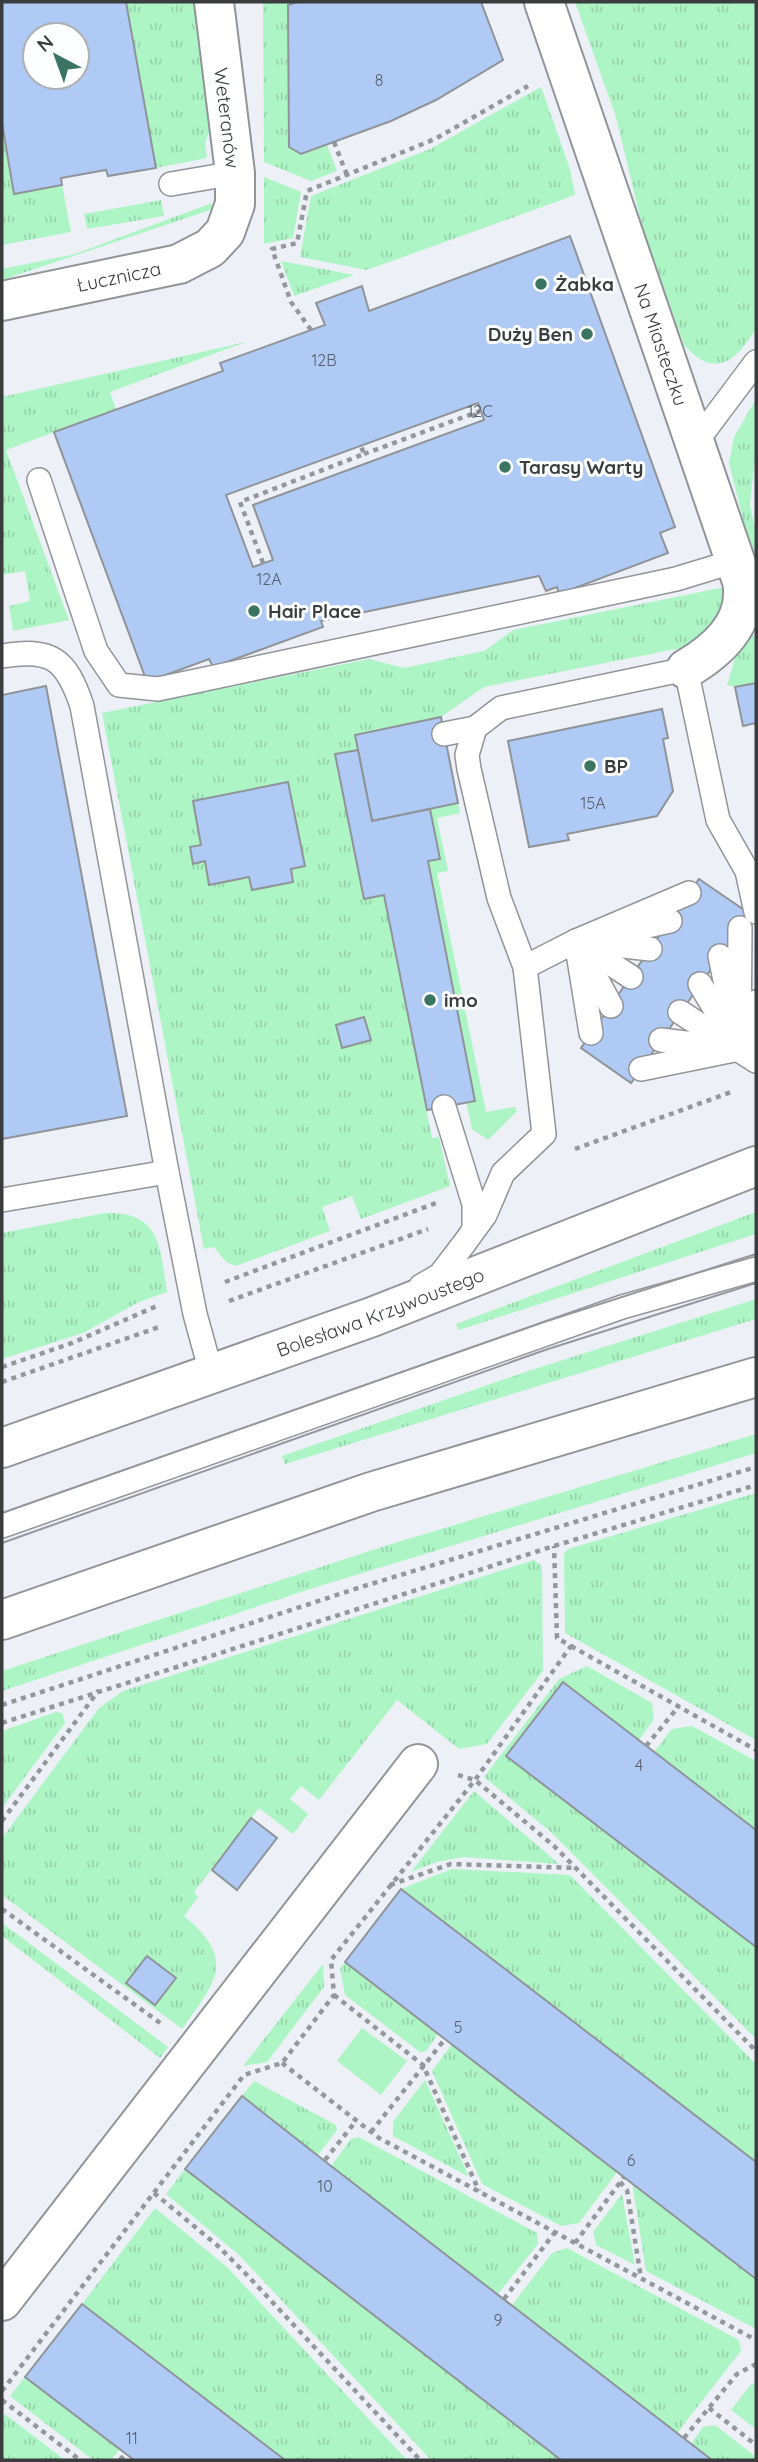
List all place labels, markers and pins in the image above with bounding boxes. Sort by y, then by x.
place label: Żabka [555,272,614,296]
marker: Żabka [533,276,549,292]
place label: Duży Ben [488,322,573,346]
marker: Duży Ben [579,326,595,342]
place label: Tarasy Warty [519,455,643,479]
marker: Tarasy Warty [497,459,513,475]
place label: Hair Place [268,599,361,623]
marker: Hair Place [246,603,262,619]
place label: BP [604,754,628,778]
marker: BP [582,758,598,774]
place label: imo [444,988,478,1012]
marker: imo [422,992,438,1008]

